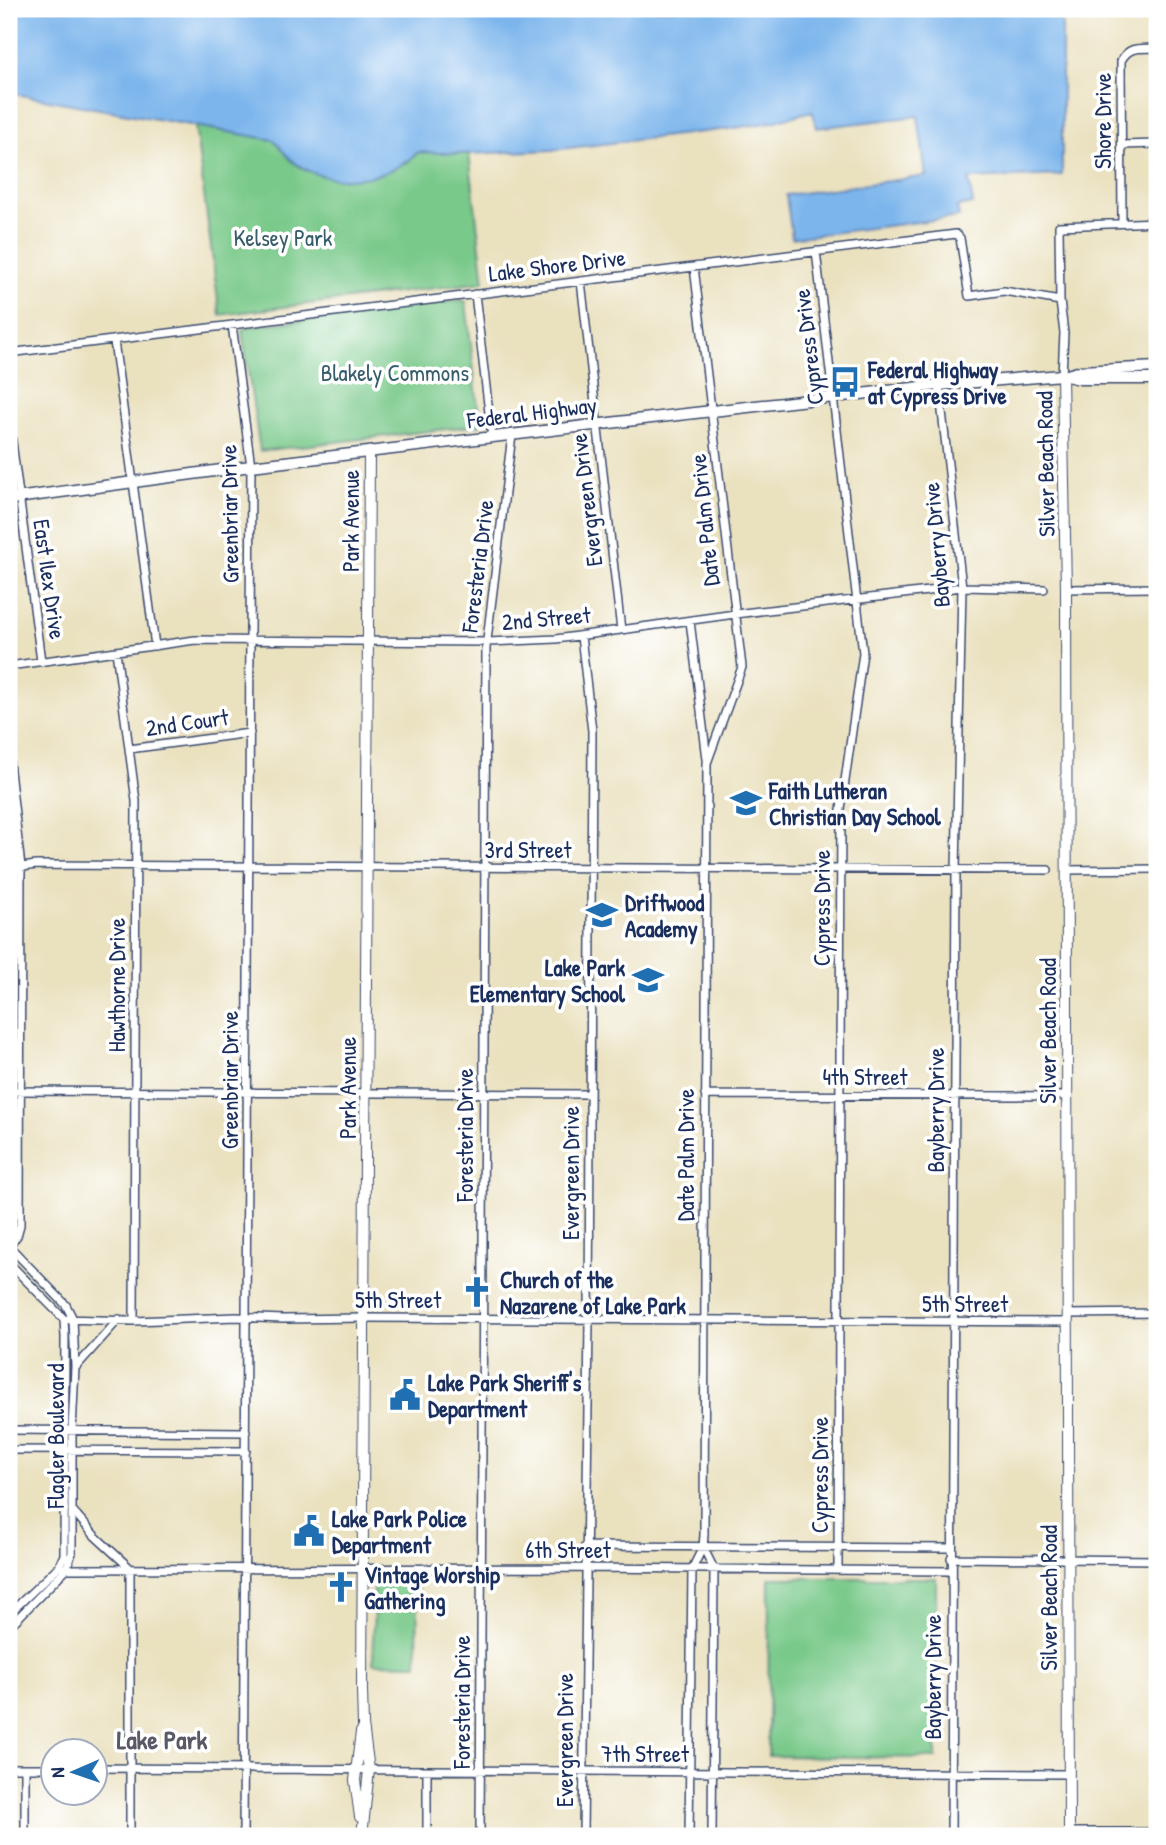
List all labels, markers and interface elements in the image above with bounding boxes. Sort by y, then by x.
street label: Shore Drive [1087,73,1118,169]
park label: Kelsey Park [234,222,333,253]
street label: Lake Shore Drive [487,241,627,289]
street label: Cypress Drive [786,287,830,407]
place label: Federal Highway at Cypress Drive [867,354,1008,412]
park label: Blakely Commons [321,357,469,388]
bus stop icon: Federal Highway at Cypress Drive [828,365,862,399]
street label: Federal Highway [464,389,599,435]
street label: Silver Beach Road [1028,391,1062,537]
street label: Evergreen Drive [562,432,610,568]
street label: Greenbriar Drive [212,444,246,584]
street label: Date Palm Drive [682,452,726,588]
street label: Park Avenue [335,470,366,572]
street label: Bayberry Drive [915,481,957,609]
street label: Foresteria Drive [453,498,501,635]
street label: East Ilex Drive [26,517,74,641]
street label: 2nd Street [500,599,593,637]
street label: 2nd Court [144,701,231,743]
place label: Faith Lutheran Christian Day School [768,775,942,833]
school or university icon: Faith Lutheran Christian Day School [729,786,763,820]
street label: 3rd Street [485,834,573,865]
street label: Cypress Drive [806,850,837,966]
place label: Driftwood Academy [625,887,704,945]
school or university icon: Driftwood Academy [585,898,619,932]
street label: Hawthorne Drive [101,918,132,1052]
place label: Lake Park Elementary School [470,952,626,1010]
street label: Silver Beach Road [1032,958,1063,1104]
school or university icon: Lake Park Elementary School [631,963,665,997]
street label: Greenbriar Drive [214,1011,245,1149]
street label: Park Avenue [332,1037,363,1139]
street label: Bayberry Drive [920,1047,951,1173]
street label: 4th Street [822,1061,909,1092]
street label: Foresteria Drive [449,1068,480,1203]
street label: Date Palm Drive [670,1089,701,1221]
street label: Evergreen Drive [555,1106,586,1240]
place label: Church of the Nazarene of Lake Park [500,1264,686,1321]
church icon: Church of the Nazarene of Lake Park [460,1275,494,1309]
street label: 5th Street [355,1284,442,1315]
street label: 5th Street [922,1288,1009,1319]
street label: Flagler Boulevard [40,1364,71,1509]
place label: Lake Park Sheriff's Department [428,1367,582,1425]
public building icon: Lake Park Sheriff's Department [388,1378,422,1412]
street label: Cypress Drive [804,1417,835,1533]
place label: Lake Park Police Department [332,1503,468,1561]
public building icon: Lake Park Police Department [292,1514,326,1548]
street label: Silver Beach Road [1033,1525,1064,1671]
street label: 6th Street [525,1534,612,1565]
place label: Vintage Worship Gathering [364,1559,500,1617]
church icon: Vintage Worship Gathering [324,1570,358,1604]
street label: Bayberry Drive [917,1614,948,1740]
street label: Foresteria Drive [446,1635,477,1770]
street label: Evergreen Drive [549,1673,580,1807]
district label: Lake Park [117,1722,207,1757]
north arrow [38,1736,108,1806]
street label: 7th Street [601,1738,690,1769]
text: N [44,1767,70,1778]

